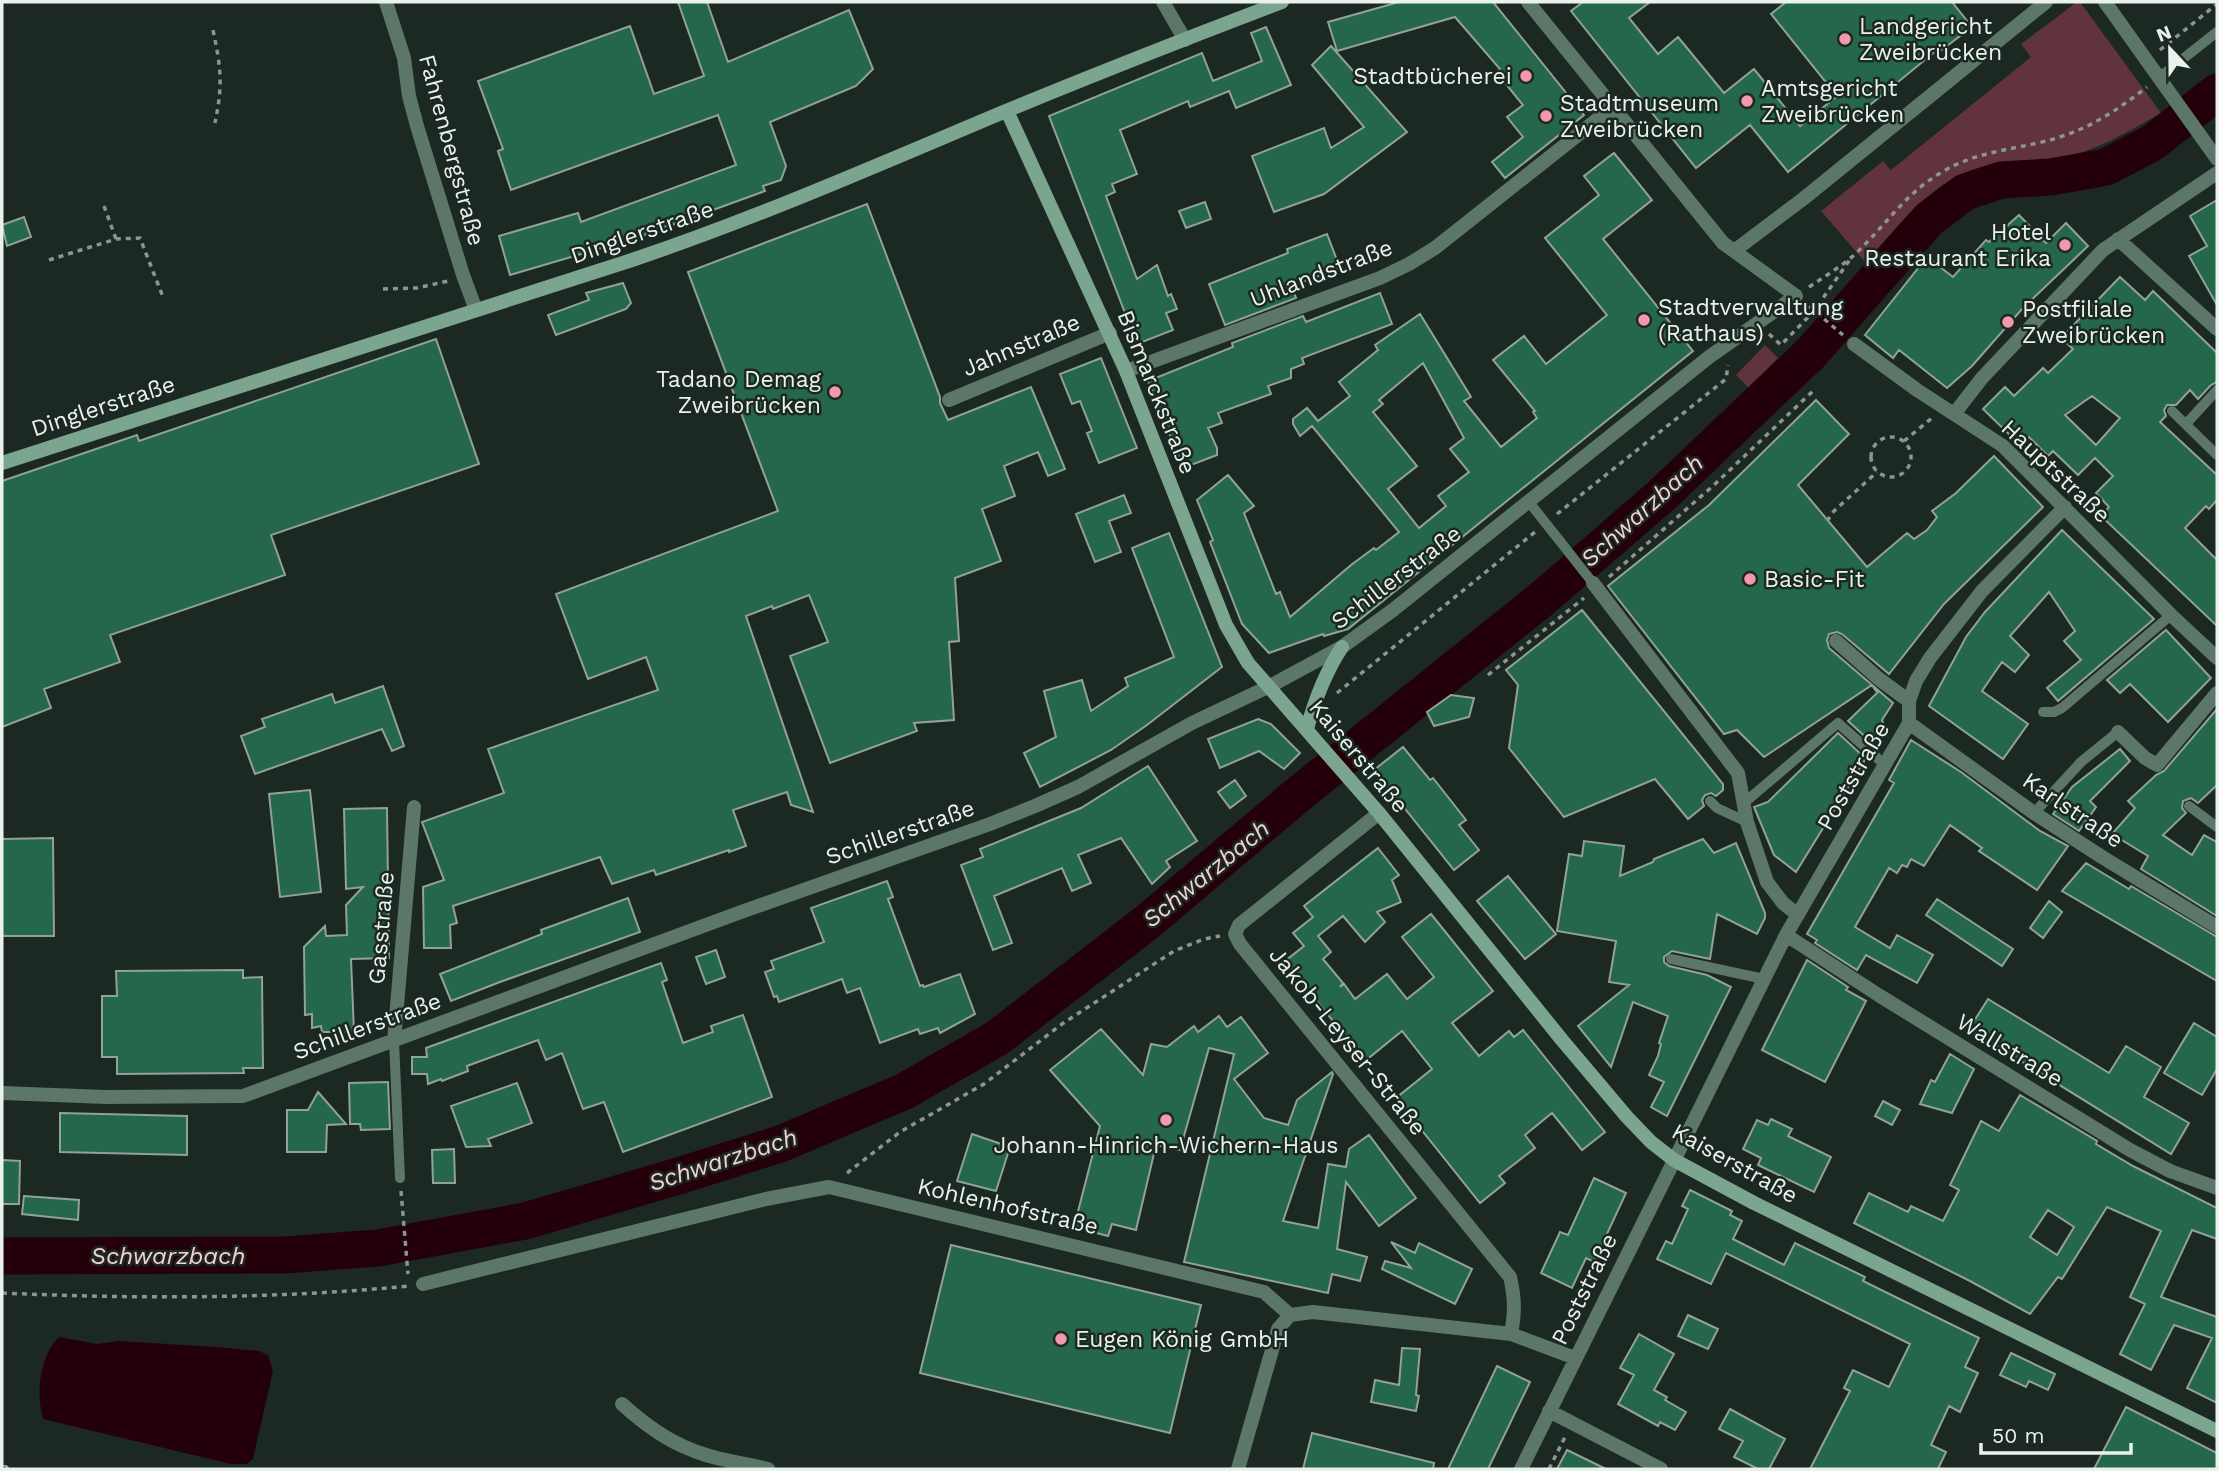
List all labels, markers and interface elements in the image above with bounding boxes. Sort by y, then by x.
place label: Landgericht Zweibrücken [1859,13,2002,66]
north arrow [2135,14,2205,84]
text: N [2153,20,2175,47]
marker: Landgericht Zweibrücken [1837,31,1853,47]
street label: Fahrenbergstraße [413,52,490,249]
place label: Stadtbücherei [1353,63,1512,90]
marker: Stadtbücherei [1518,68,1534,84]
place label: Amtsgericht Zweibrücken [1761,75,1904,128]
place label: Stadtmuseum Zweibrücken [1560,90,1719,143]
marker: Amtsgericht Zweibrücken [1739,93,1755,109]
marker: Stadtmuseum Zweibrücken [1538,108,1554,124]
street label: Dinglerstraße [567,195,717,270]
place label: Hotel Restaurant Erika [1864,219,2051,272]
street label: Uhlandstraße [1246,234,1396,313]
marker: Hotel Restaurant Erika [2057,237,2073,253]
place label: Stadtverwaltung (Rathaus) [1658,294,1844,347]
place label: Postfiliale Zweibrücken [2022,296,2165,349]
street label: Bismarckstraße [1111,306,1202,478]
street label: Jahnstraße [958,309,1084,382]
marker: Stadtverwaltung (Rathaus) [1636,312,1652,328]
marker: Postfiliale Zweibrücken [2000,314,2016,330]
place label: Tadano Demag Zweibrücken [656,366,822,419]
street label: Dinglerstraße [28,371,178,442]
marker: Tadano Demag Zweibrücken [827,384,843,400]
street label: Hauptstraße [1996,414,2116,529]
water label: Schwarzbach [1575,449,1709,573]
street label: Schillerstraße [1326,520,1467,635]
place label: Basic-Fit [1764,566,1865,593]
marker: Basic-Fit [1742,571,1758,587]
street label: Kaiserstraße [1303,694,1414,818]
street label: Poststraße [1812,717,1895,835]
street label: Karlstraße [2017,767,2128,854]
street label: Schillerstraße [822,794,978,871]
water label: Schwarzbach [1137,814,1275,934]
street label: Gasstraße [363,871,400,986]
street label: Jakob-Leyser-Straße [1263,942,1432,1141]
street label: Schillerstraße [289,987,445,1066]
street label: Wallstraße [1952,1008,2068,1093]
marker: Johann-Hinrich-Wichern-Haus [1158,1112,1174,1128]
street label: Kaiserstraße [1667,1118,1802,1209]
water label: Schwarzbach [645,1123,801,1197]
place label: Johann-Hinrich-Wichern-Haus [994,1132,1338,1159]
street label: Kohlenhofstraße [915,1173,1101,1240]
street label: Poststraße [1546,1229,1623,1349]
water label: Schwarzbach [91,1242,245,1270]
place label: Eugen König GmbH [1075,1326,1289,1353]
marker: Eugen König GmbH [1053,1331,1069,1347]
scale bar [1981,1412,2132,1456]
text: 50 m [1992,1423,2044,1448]

